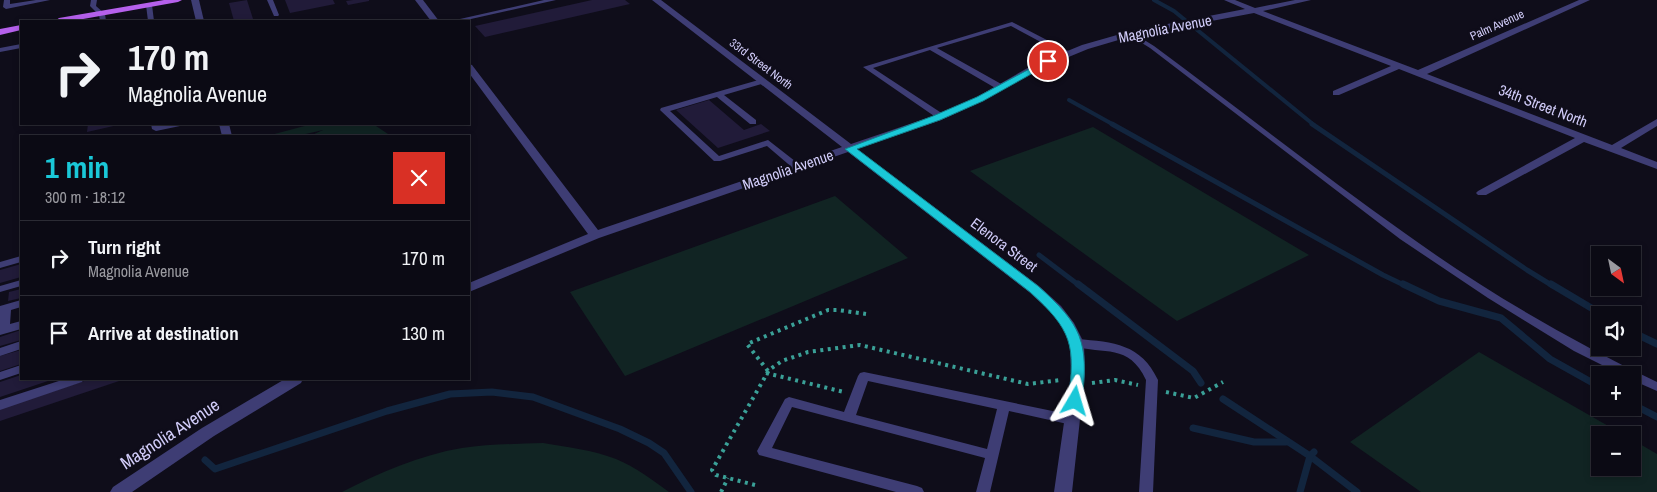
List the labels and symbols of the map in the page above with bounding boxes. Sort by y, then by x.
street label: Palm Avenue [1467,6,1527,44]
street label: Magnolia Avenue [1116,9,1214,48]
street label: 33rd Street North [726,35,796,93]
pin [1027,40,1069,82]
street label: 34th Street North [1496,79,1591,132]
street label: Magnolia Avenue [740,144,836,195]
street label: Elenora Street [967,213,1042,277]
north arrow [1591,246,1641,296]
position arrow [1048,374,1100,426]
street label: Magnolia Avenue [115,392,224,475]

